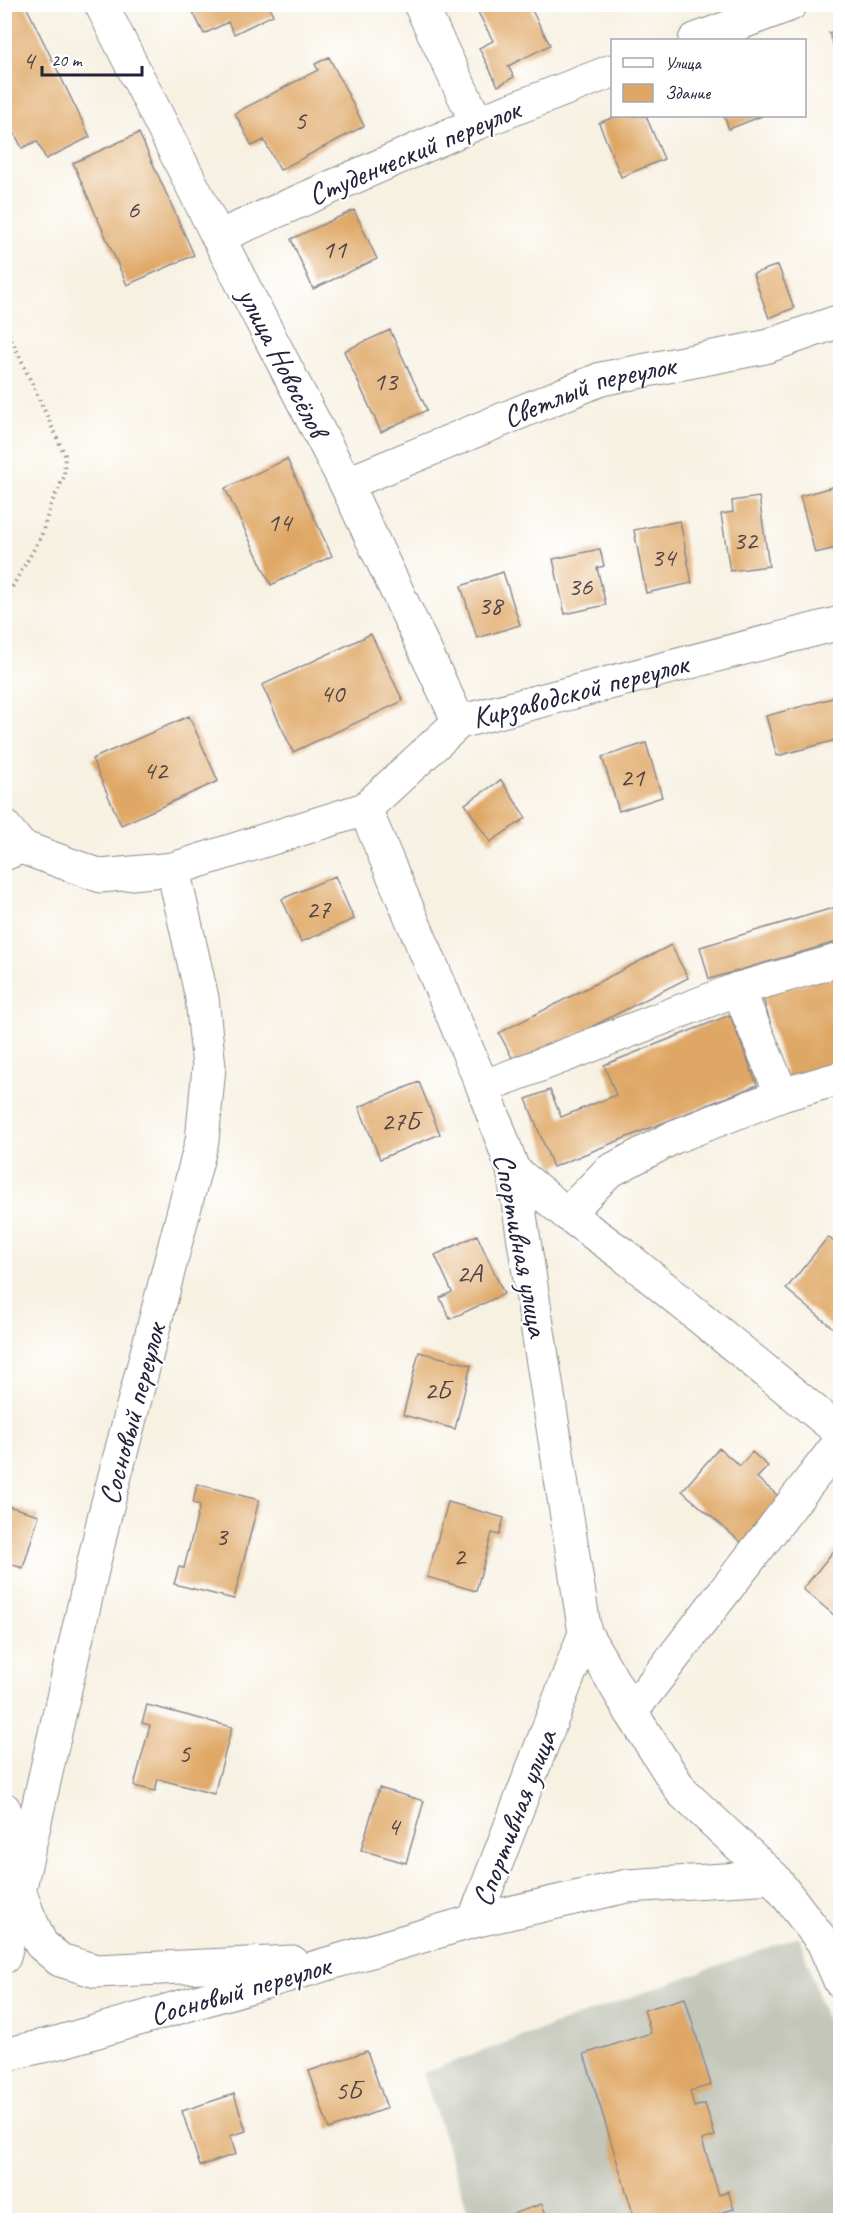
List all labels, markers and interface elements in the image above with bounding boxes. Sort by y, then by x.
scale bar [42,39,142,77]
legend [611,39,806,117]
house number: 4 [22,43,37,77]
text: 20 m [51,49,84,71]
text: Улица [665,52,702,74]
text: Здание [665,82,711,104]
street label: Студенческий переулок [302,89,529,214]
house number: 5 [294,103,308,137]
house number: 6 [127,192,140,226]
house number: 11 [322,232,348,266]
street label: улица Новосёлов [228,279,339,448]
street label: Светлый переулок [497,345,681,436]
house number: 13 [373,364,399,398]
house number: 14 [267,505,294,539]
house number: 32 [733,523,759,557]
house number: 34 [651,540,678,574]
house number: 36 [568,569,593,603]
house number: 38 [478,588,505,622]
street label: Кирзаводской переулок [468,644,695,737]
house number: 40 [320,676,346,710]
house number: 42 [143,753,169,787]
house number: 21 [620,760,646,794]
house number: 27 [306,892,332,926]
house number: 27Б [381,1104,423,1138]
street label: Спортивная улица [485,1150,558,1342]
house number: 2А [456,1256,483,1290]
street label: Сосновый переулок [90,1317,175,1509]
house number: 2Б [424,1373,454,1407]
house number: 3 [215,1519,229,1553]
house number: 2 [453,1539,467,1573]
street label: Спортивная улица [463,1723,566,1911]
house number: 5 [178,1736,192,1770]
house number: 4 [387,1809,402,1843]
street label: Сосновый переулок [146,1945,337,2034]
house number: 5Б [335,2073,365,2107]

